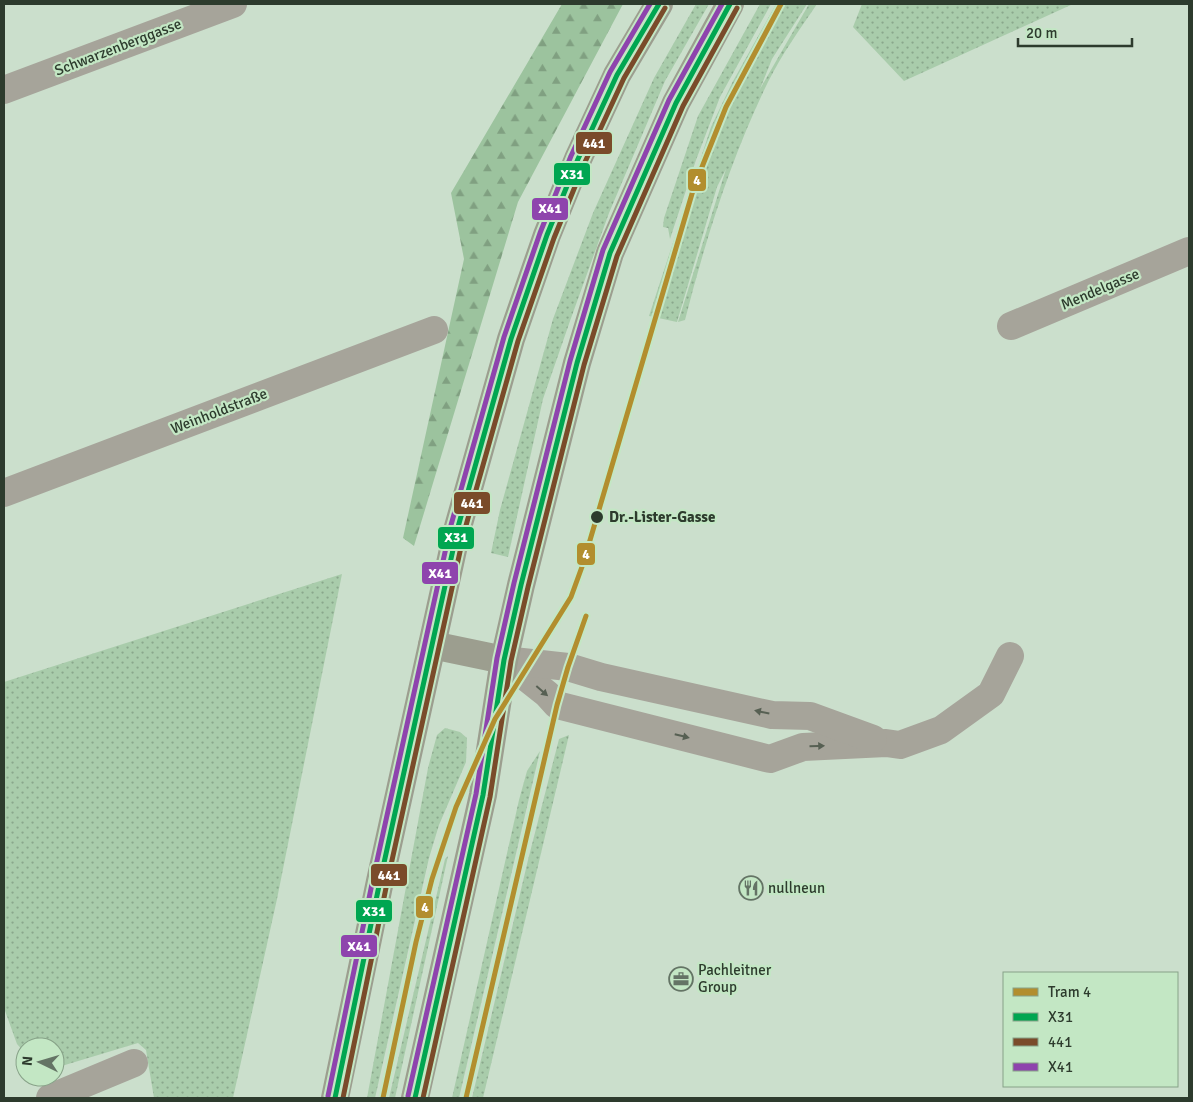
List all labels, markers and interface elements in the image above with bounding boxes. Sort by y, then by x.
street label: Schwarzenberggasse [52,15,184,79]
scale bar [1018,15,1132,47]
text: 20 m [1026,24,1057,42]
line badge: 441 [575,131,613,155]
text: 441 [583,135,606,152]
line badge: X31 [553,162,591,186]
text: X31 [560,166,584,183]
line badge: 4 [687,168,707,192]
text: 4 [693,172,701,189]
line badge: X41 [531,197,569,221]
text: X41 [538,200,562,217]
street label: Mendelgasse [1058,264,1142,314]
street label: Weinholdstraße [168,384,270,438]
line badge: 441 [453,491,491,515]
text: 441 [461,495,484,512]
place label: Dr.-Lister-Gasse [609,508,715,526]
marker: Dr.-Lister-Gasse [589,509,605,525]
line badge: X31 [437,526,475,550]
text: X31 [444,529,468,546]
line badge: 4 [576,542,596,566]
text: 4 [582,546,590,563]
line badge: X41 [421,561,459,585]
text: X41 [428,565,452,582]
one-way arrow [536,685,549,696]
one-way arrow [754,708,769,716]
one-way arrow [674,733,689,741]
one-way arrow [809,742,825,750]
line badge: 441 [370,863,408,887]
text: 441 [378,867,401,884]
restaurant icon: nullneun [738,875,764,901]
place label: nullneun [768,879,825,897]
line badge: 4 [415,895,434,919]
line badge: X31 [355,899,393,923]
text: 4 [421,899,429,916]
text: X31 [362,903,386,920]
line badge: X41 [340,934,378,958]
text: X41 [347,938,371,955]
place label: Pachleitner Group [698,961,772,996]
office icon: Pachleitner Group [668,966,694,992]
legend [1003,972,1178,1087]
text: Tram 4 [1048,983,1091,1001]
text: X31 [1048,1008,1073,1026]
text: 441 [1048,1033,1072,1051]
north arrow [15,1037,65,1087]
text: N [19,1055,36,1067]
text: X41 [1048,1058,1073,1076]

